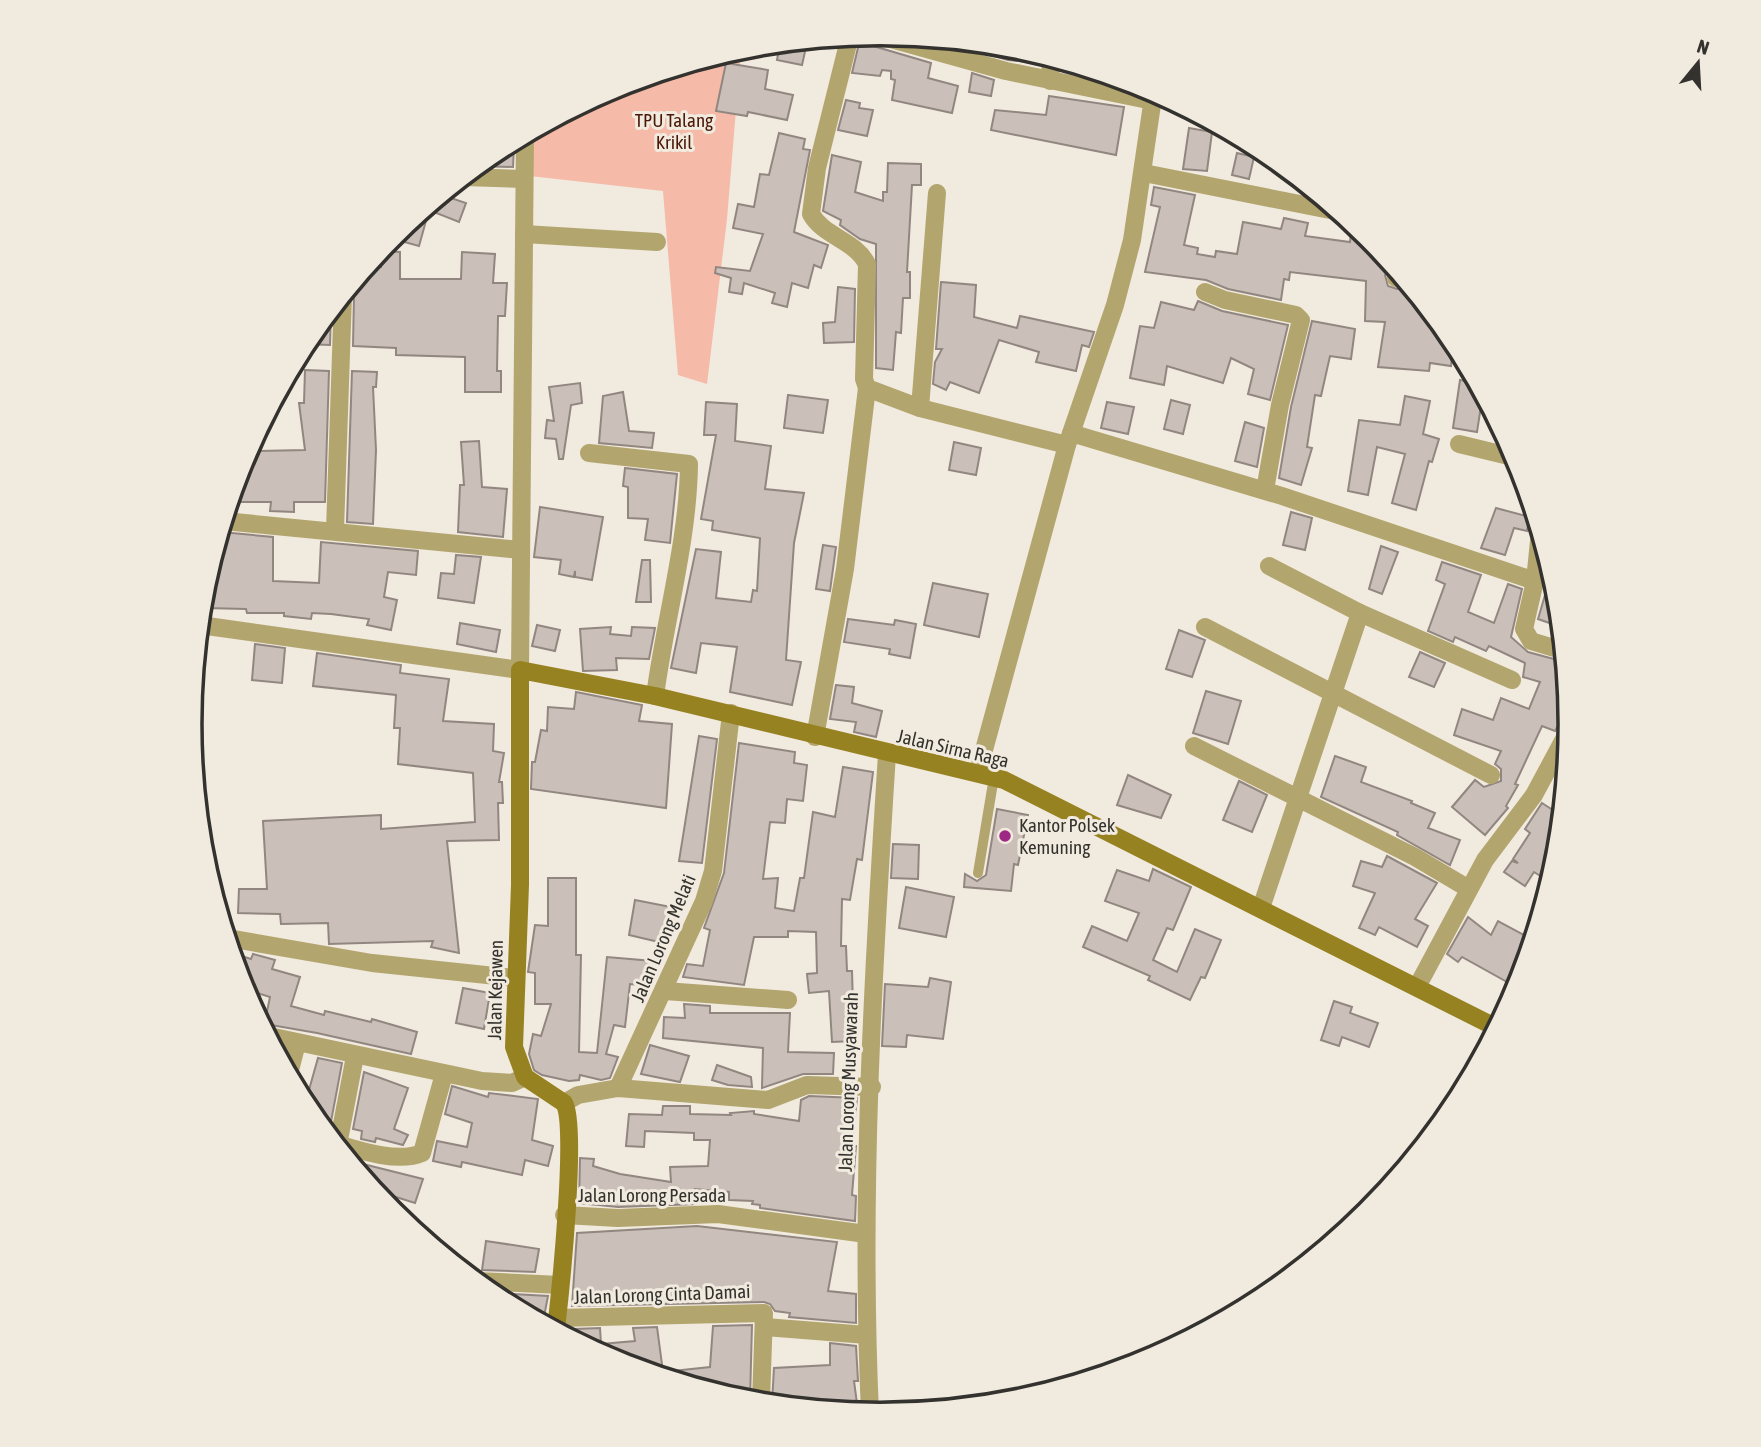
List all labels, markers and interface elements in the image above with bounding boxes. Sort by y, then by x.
north arrow [1663,28,1733,98]
text: N [1695,35,1712,59]
park label: TPU Talang Krikil [635,109,714,153]
street label: Jalan Sirna Raga [895,724,1011,772]
place label: Kantor Polsek Kemuning [1019,814,1116,858]
marker: Kantor Polsek Kemuning [997,828,1013,844]
street label: Jalan Lorong Melati [626,871,700,1005]
street label: Jalan Kejawen [483,940,507,1040]
street label: Jalan Lorong Musyawarah [834,992,862,1172]
street label: Jalan Lorong Persada [578,1184,726,1206]
street label: Jalan Lorong Cinta Damai [573,1280,751,1308]

